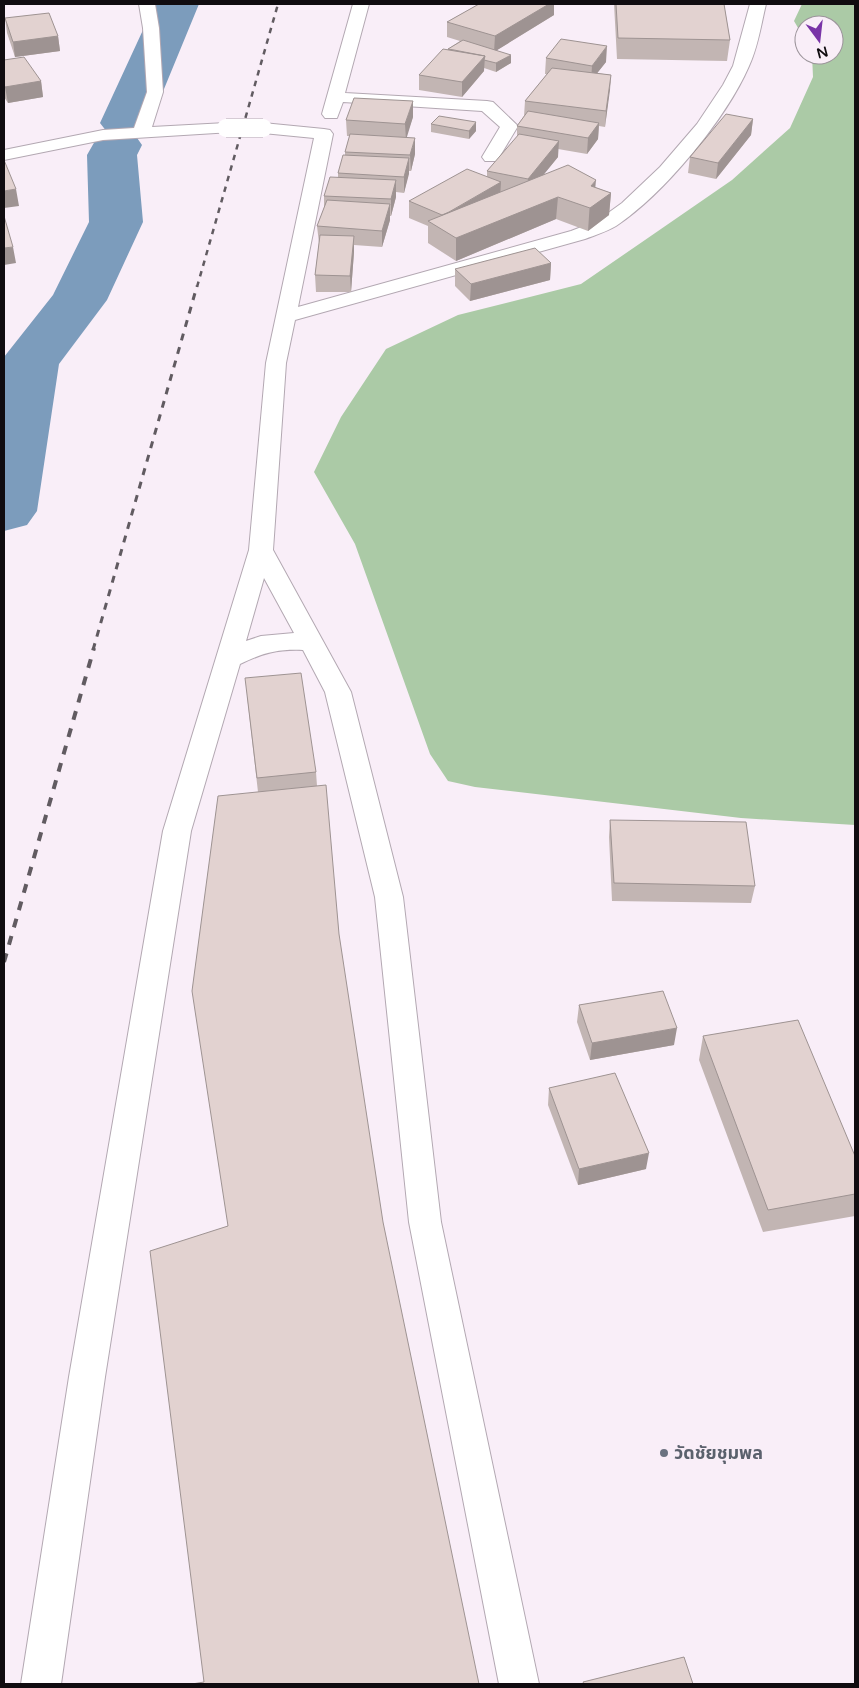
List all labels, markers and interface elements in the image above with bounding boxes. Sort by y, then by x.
north arrow [794,15,844,65]
text: N [815,42,830,62]
place label: วัดชัยชุมพล [674,1442,763,1464]
marker: วัดชัยชุมพล [658,1447,670,1459]

